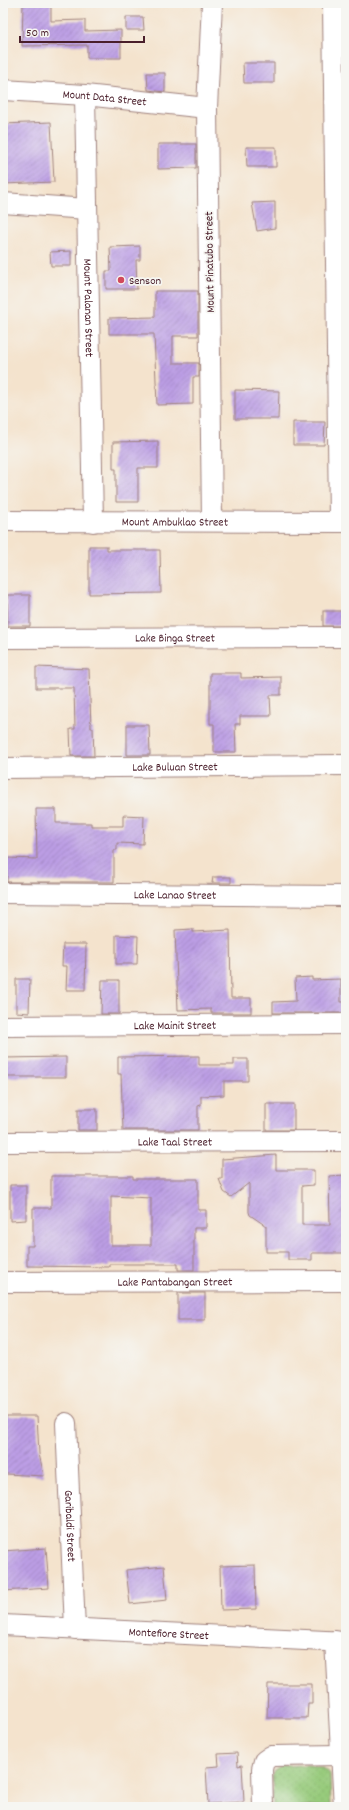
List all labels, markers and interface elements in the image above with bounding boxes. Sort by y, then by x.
scale bar [20,18,144,44]
text: 50 m [26,25,49,42]
street label: Mount Data Street [62,87,148,112]
street label: Mount Pinatubo Street [201,211,220,313]
street label: Mount Palanan Street [78,259,97,358]
place label: Senson [129,273,162,290]
marker: Senson [116,275,126,285]
street label: Mount Ambuklao Street [122,514,229,532]
street label: Lake Binga Street [135,630,215,648]
street label: Lake Buluan Street [132,759,218,777]
street label: Lake Lanao Street [134,887,217,905]
street label: Lake Mainit Street [134,1018,217,1035]
street label: Lake Taal Street [138,1134,213,1152]
street label: Lake Pantabangan Street [117,1274,233,1292]
street label: Garibaldi Street [59,1490,79,1563]
street label: Montefiore Street [128,1624,210,1645]

